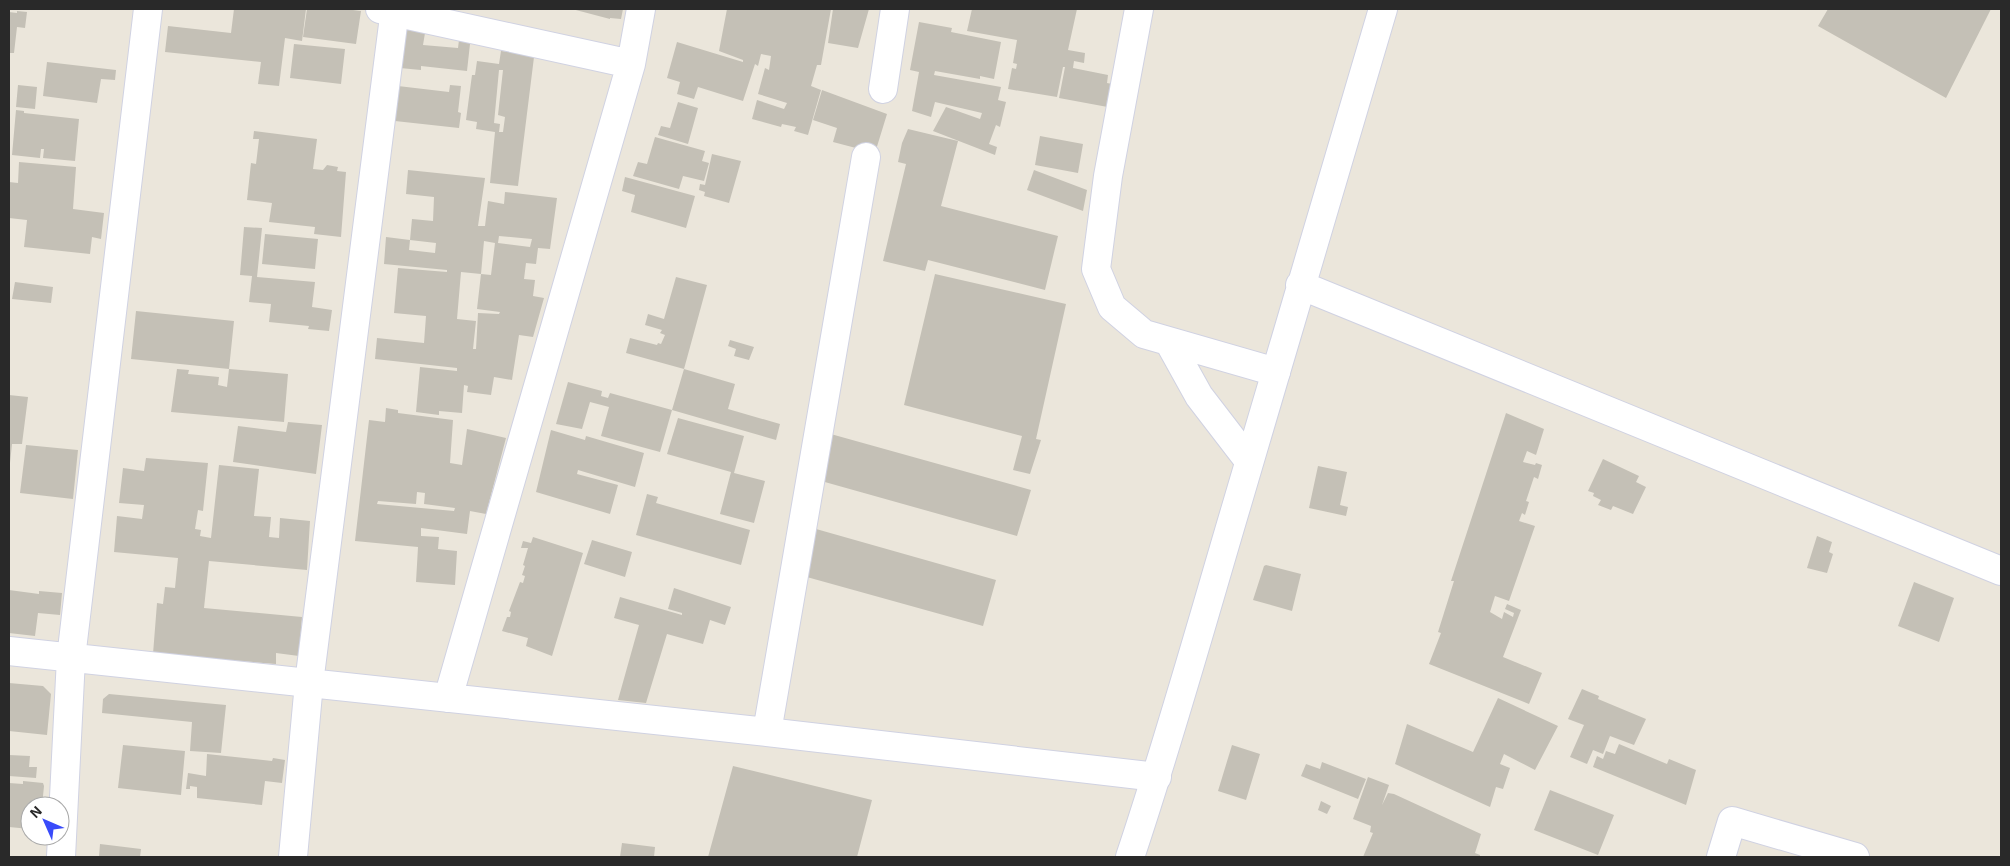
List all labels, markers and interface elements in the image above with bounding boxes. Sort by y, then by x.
north arrow [20,796,70,846]
text: N [26,802,45,821]

